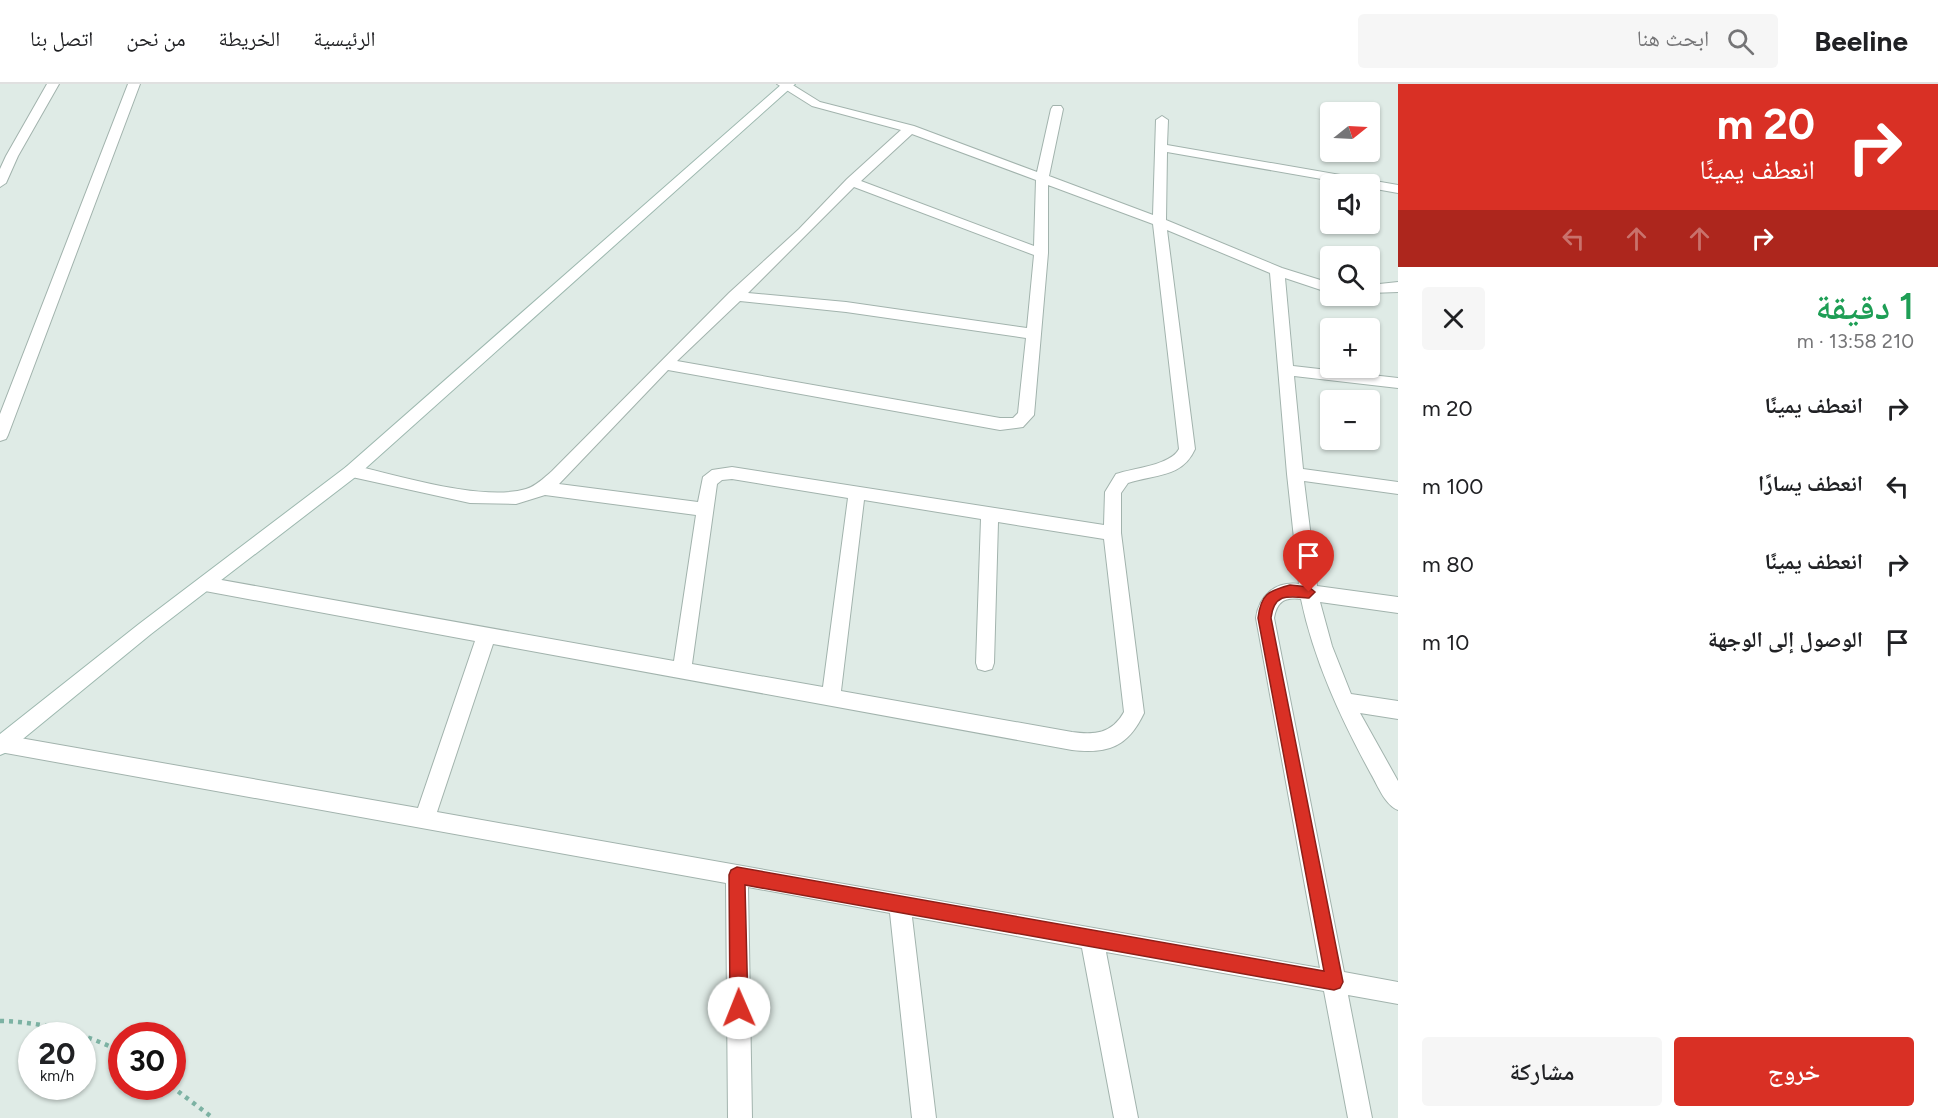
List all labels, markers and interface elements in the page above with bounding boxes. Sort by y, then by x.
search box [1358,14,1778,68]
text: Beeline [1814,24,1908,58]
text: ابحث هنا [1637,25,1709,52]
icon: search [1724,25,1757,58]
text: اتصل بنا [30,26,93,51]
text: من نحن [126,26,185,51]
text: الخريطة [218,26,280,51]
text: الرئيسية [313,26,376,51]
text: 20 m [1717,99,1815,150]
north arrow [1320,102,1380,162]
map controls [1320,102,1380,450]
icon: right [1836,108,1914,186]
text: انعطف يمينًا [1699,153,1815,186]
button: sound [1320,174,1380,234]
icon: left [1557,222,1590,255]
icon: ahead [1620,222,1653,255]
icon: ahead [1683,222,1716,255]
icon: right [1746,222,1779,255]
button: search [1320,246,1380,306]
text: 1 دقيقة [1815,285,1914,328]
button: close [1422,287,1485,350]
button: + [1320,318,1380,378]
text: 210 m · 13:58 [1797,329,1914,353]
button: − [1320,390,1380,450]
text: انعطف يمينًا [1764,392,1863,419]
icon: right [1881,392,1914,425]
text: 20 m [1422,395,1473,422]
text: انعطف يسارًا [1758,470,1863,497]
icon: left [1881,470,1914,503]
text: 100 m [1422,473,1483,500]
pin [1283,530,1334,592]
icon: arrive [1292,539,1325,572]
text: انعطف يمينًا [1764,548,1863,575]
icon: right [1881,548,1914,581]
text: 80 m [1422,551,1474,578]
text: الوصول إلى الوجهة [1708,626,1863,653]
icon: arrive [1881,626,1914,659]
text: 10 m [1422,629,1469,656]
position arrow [707,976,771,1040]
speed limit sign: 30 [108,1022,186,1100]
text: 20 [39,1035,75,1072]
button: مشاركة [1422,1037,1662,1106]
button: خروج [1674,1037,1914,1106]
text: km/h [40,1067,74,1085]

